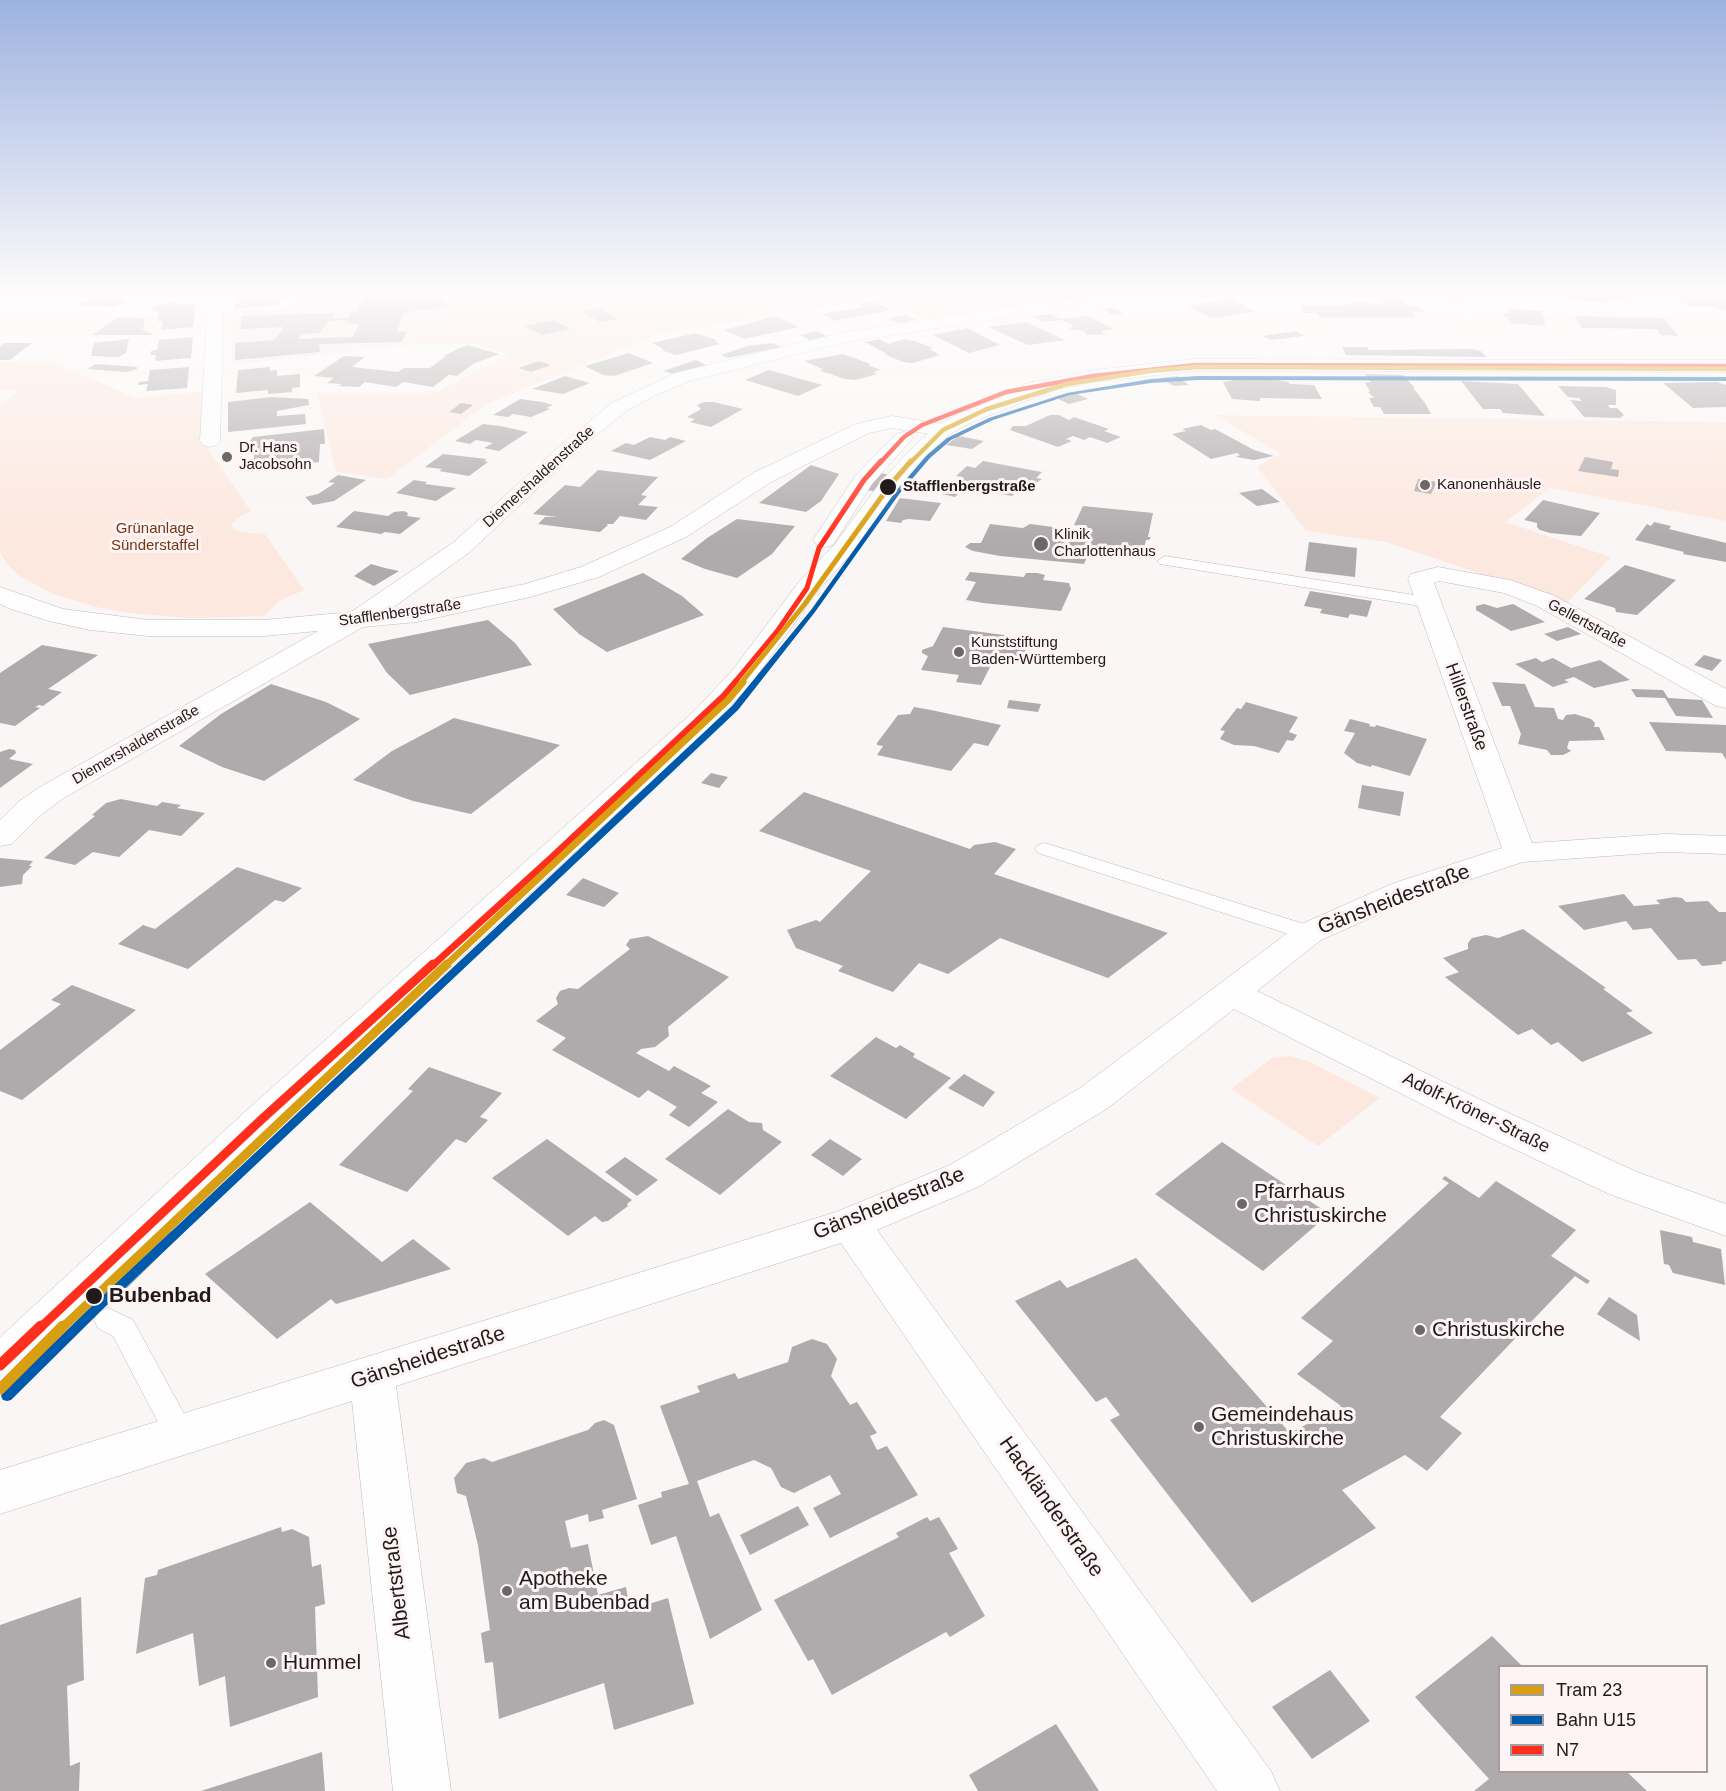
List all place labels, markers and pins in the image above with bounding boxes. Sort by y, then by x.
place label: Dr. Hans Jacobsohn [239,439,312,474]
marker: Dr. Hans Jacobsohn [220,450,234,464]
place label: Kanonenhäusle [1437,476,1541,494]
marker: Stafflenbergstraße [878,477,898,497]
place label: Stafflenbergstraße [903,478,1036,496]
marker: Kanonenhäusle [1418,478,1432,492]
place label: Klinik Charlottenhaus [1054,526,1156,561]
marker: Klinik Charlottenhaus [1032,535,1050,553]
place label: Kunststiftung Baden-Württemberg [971,634,1106,669]
marker: Kunststiftung Baden-Württemberg [952,645,966,659]
place label: Pfarrhaus Christuskirche [1254,1179,1387,1229]
marker: Pfarrhaus Christuskirche [1235,1197,1249,1211]
place label: Bubenbad [109,1283,212,1309]
marker: Bubenbad [84,1286,104,1306]
place label: Christuskirche [1432,1317,1565,1343]
marker: Christuskirche [1413,1323,1427,1337]
place label: Gemeindehaus Christuskirche [1211,1402,1353,1452]
marker: Gemeindehaus Christuskirche [1192,1420,1206,1434]
place label: Apotheke am Bubenbad [519,1566,650,1616]
marker: Apotheke am Bubenbad [500,1584,514,1598]
place label: Hummel [283,1650,361,1676]
marker: Hummel [264,1656,278,1670]

